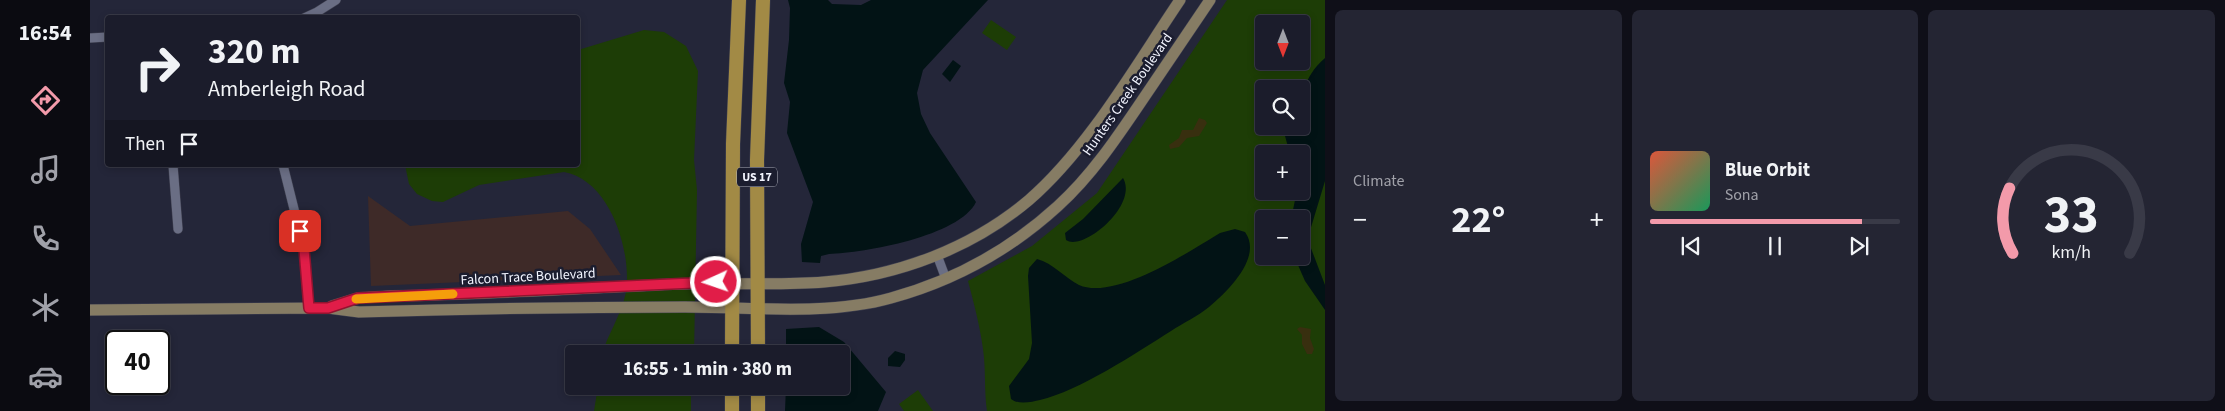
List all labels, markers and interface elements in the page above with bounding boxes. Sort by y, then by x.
north arrow [1255,15,1310,70]
map controls [1255,15,1310,265]
text: 16:54 [18,17,72,49]
text: 320 m [208,27,300,77]
street label: Hunters Creek Boulevard [1078,29,1178,160]
icon: right [125,35,190,100]
text: Amberleigh Road [208,73,366,105]
button: search [1255,80,1310,135]
icon: directions [28,83,63,118]
icon: arrive [175,130,203,158]
text: Then [125,131,165,158]
button: + [1255,145,1310,200]
icon: music [28,152,63,187]
text: Blue Orbit [1725,157,1810,184]
road number: US 17 [737,168,777,186]
text: Climate [1353,170,1404,192]
text: 33 [2044,179,2099,253]
text: Sona [1725,184,1759,206]
text: 22° [1451,193,1505,247]
text: − [1353,200,1367,240]
text: + [1590,200,1604,240]
pin [279,210,321,252]
button: − [1255,210,1310,265]
icon: arrive [286,217,314,245]
icon: phone [28,221,63,256]
icon: previous [1677,232,1705,260]
icon: pause [1761,232,1789,260]
icon: next [1845,232,1873,260]
text: km/h [2052,240,2091,265]
position arrow [689,255,741,307]
street label: Falcon Trace Boulevard [460,263,596,291]
icon: climate [28,290,63,325]
speed limit sign: 40 [105,330,170,395]
text: 16:55 · 1 min · 380 m [623,356,792,383]
icon: car [28,359,63,394]

